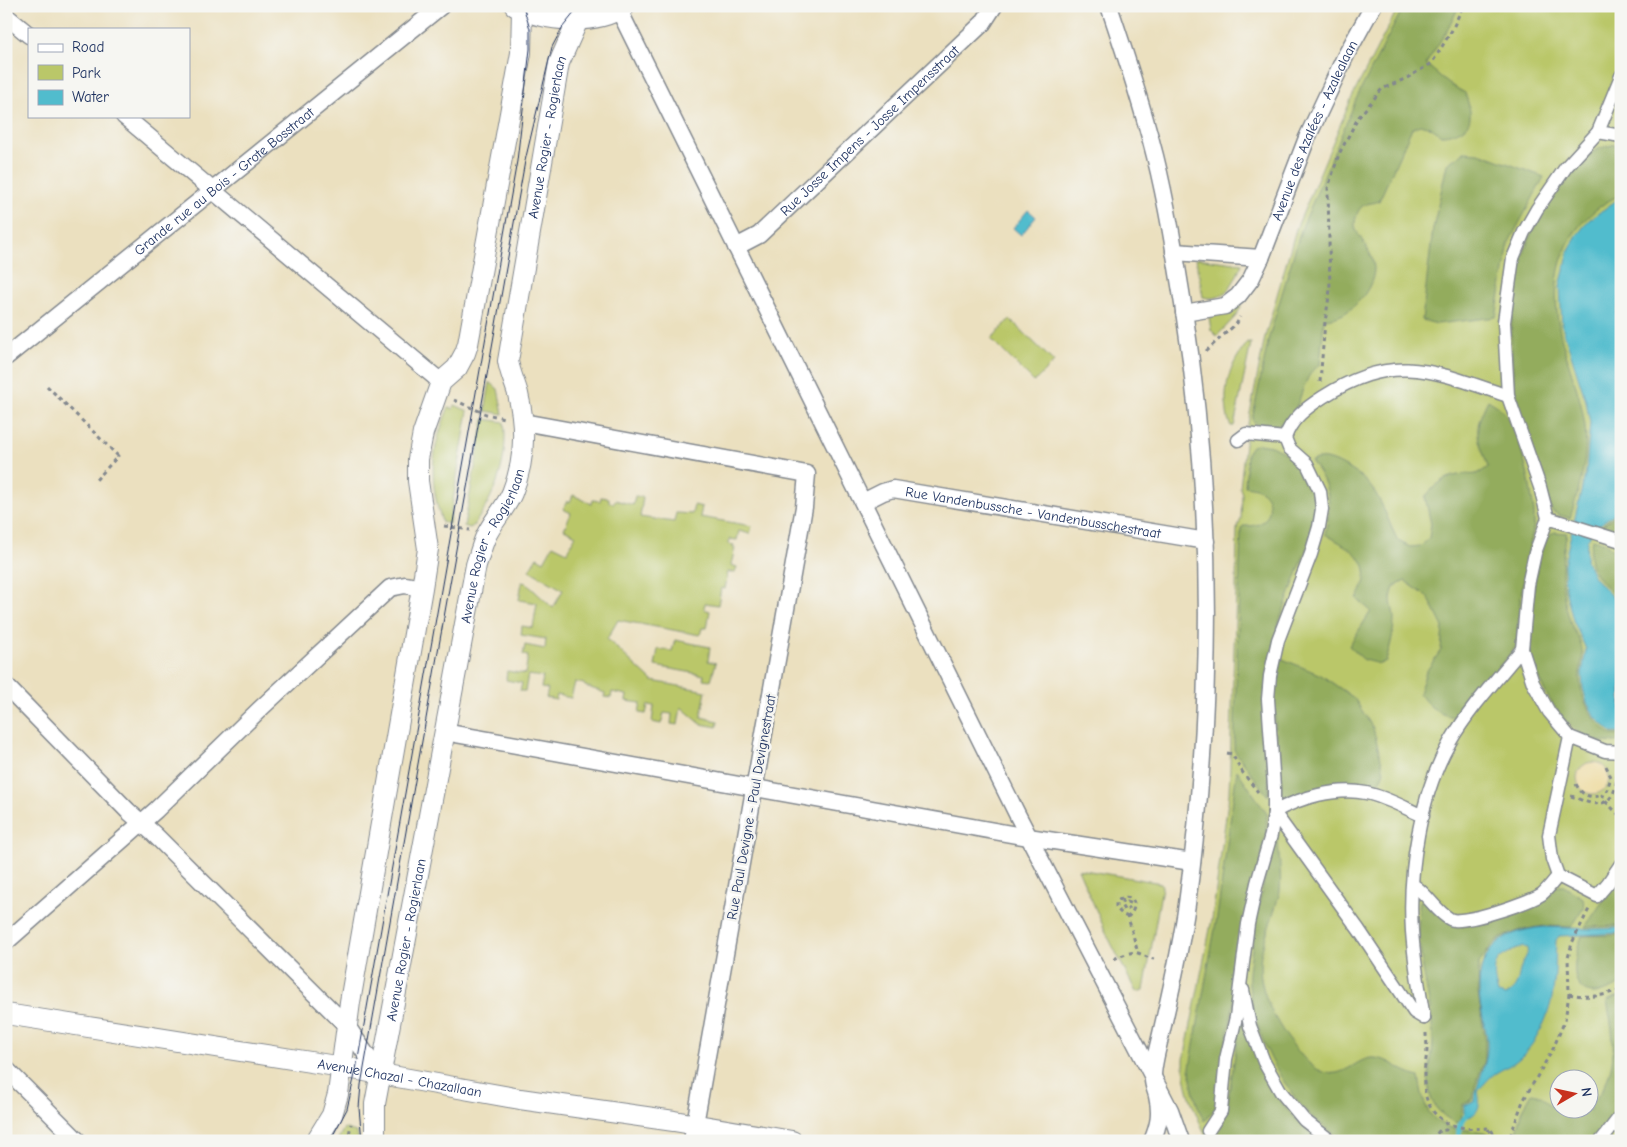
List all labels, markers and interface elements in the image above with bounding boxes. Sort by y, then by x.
legend [28,28,190,118]
street label: Avenue des Azalées - Azalealaan [1268,37,1362,223]
text: Road [72,38,104,56]
street label: Rue Josse Impens - Josse Impensstraat [777,41,964,220]
street label: Avenue Rogier - Rogierlaan [525,53,570,220]
text: Park [72,64,101,82]
text: Water [72,88,109,106]
street label: Grande rue au Bois - Grote Bosstraat [131,103,318,259]
street label: Avenue Rogier - Rogierlaan [457,467,528,625]
street label: Rue Vandenbussche - Vandenbusschestraat [904,483,1163,543]
street label: Rue Paul Devigne - Paul Devignestraat [723,692,780,921]
street label: Avenue Rogier - Rogierlaan [383,857,430,1023]
street label: Avenue Chazal - Chazallaan [316,1055,483,1101]
north arrow [1550,1070,1600,1120]
text: N [1577,1086,1595,1098]

